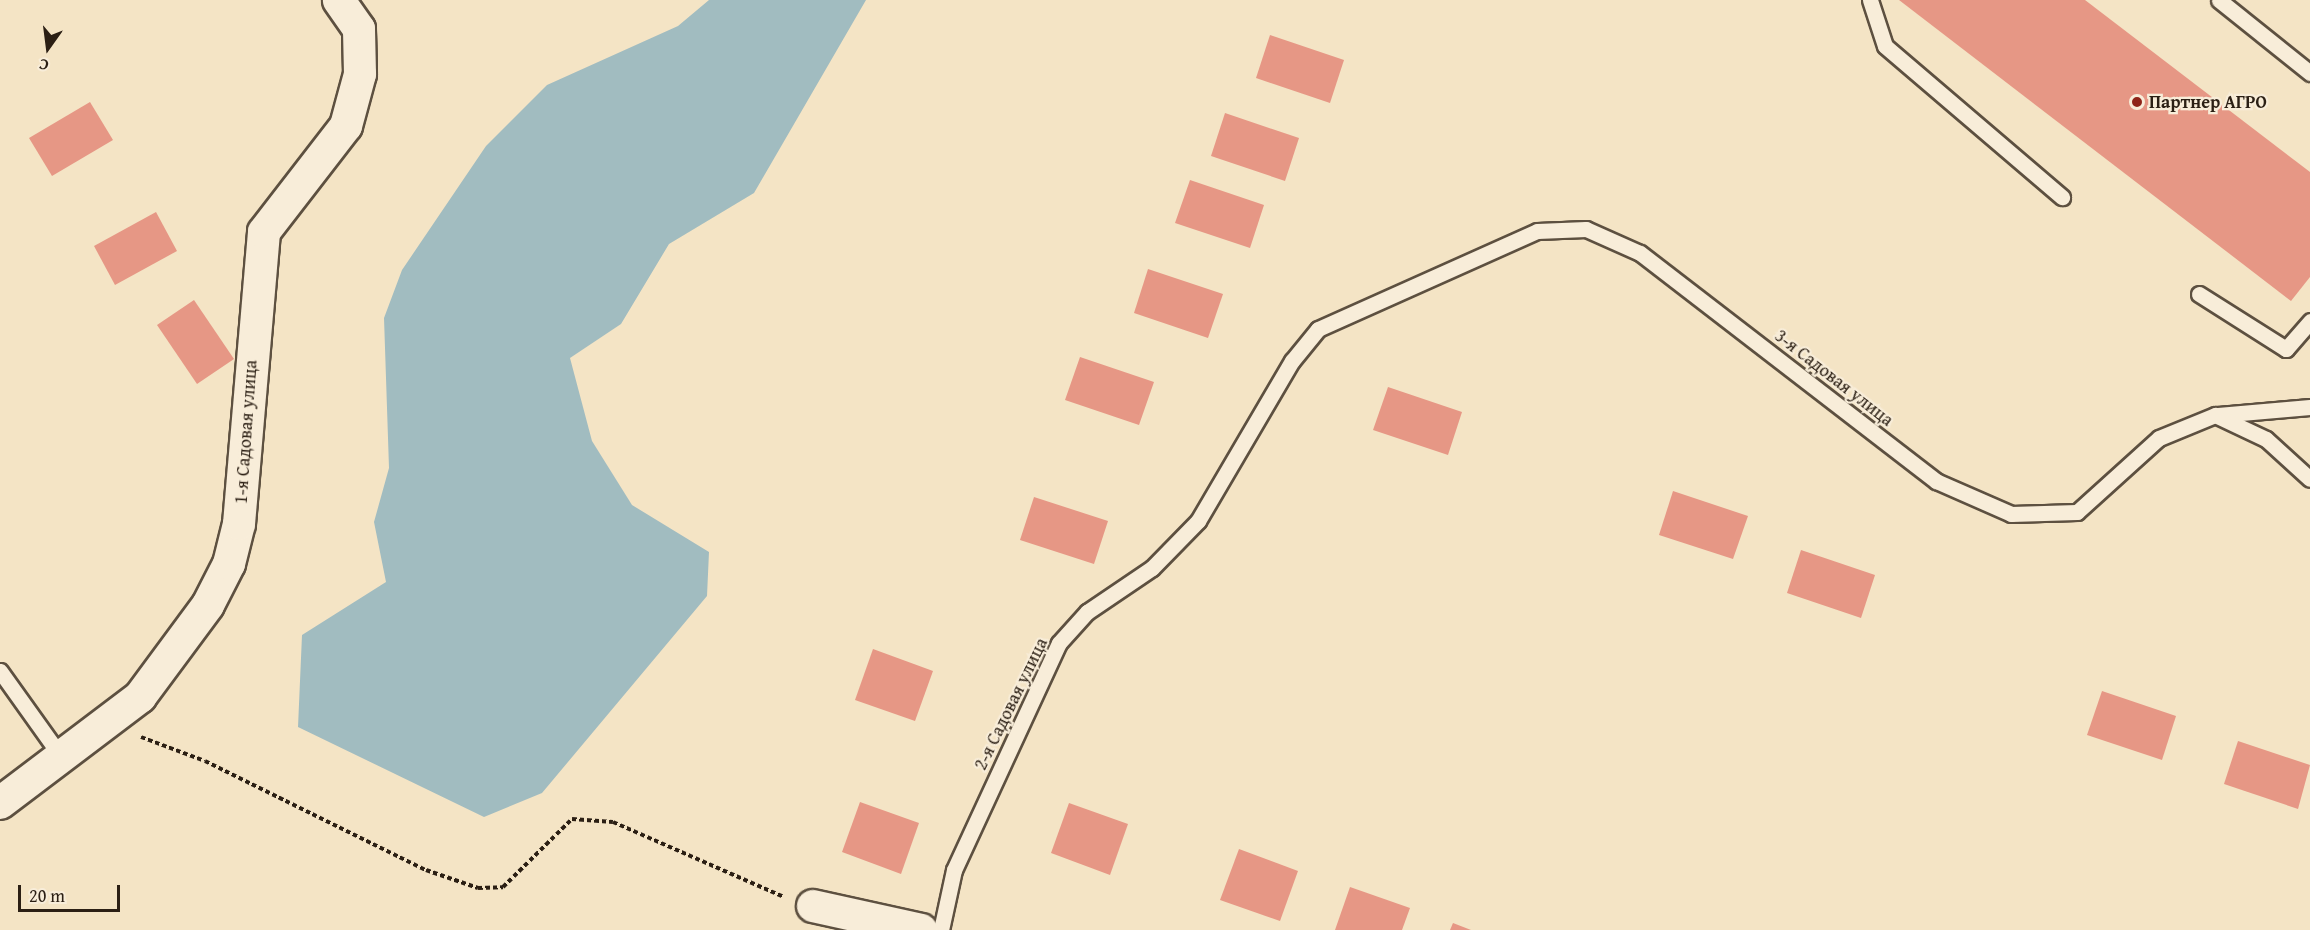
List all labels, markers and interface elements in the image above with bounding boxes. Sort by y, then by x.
north arrow [18,18,78,78]
text: С [36,53,51,78]
place label: Партнер АГРО [2149,91,2267,113]
marker: Партнер АГРО [2130,95,2144,109]
street label: 3-я Садовая улица [1771,325,1897,431]
street label: 1-я Садовая улица [230,359,262,505]
street label: 2-я Садовая улица [970,634,1052,774]
scale bar [21,873,123,911]
text: 20 m [29,882,65,909]

